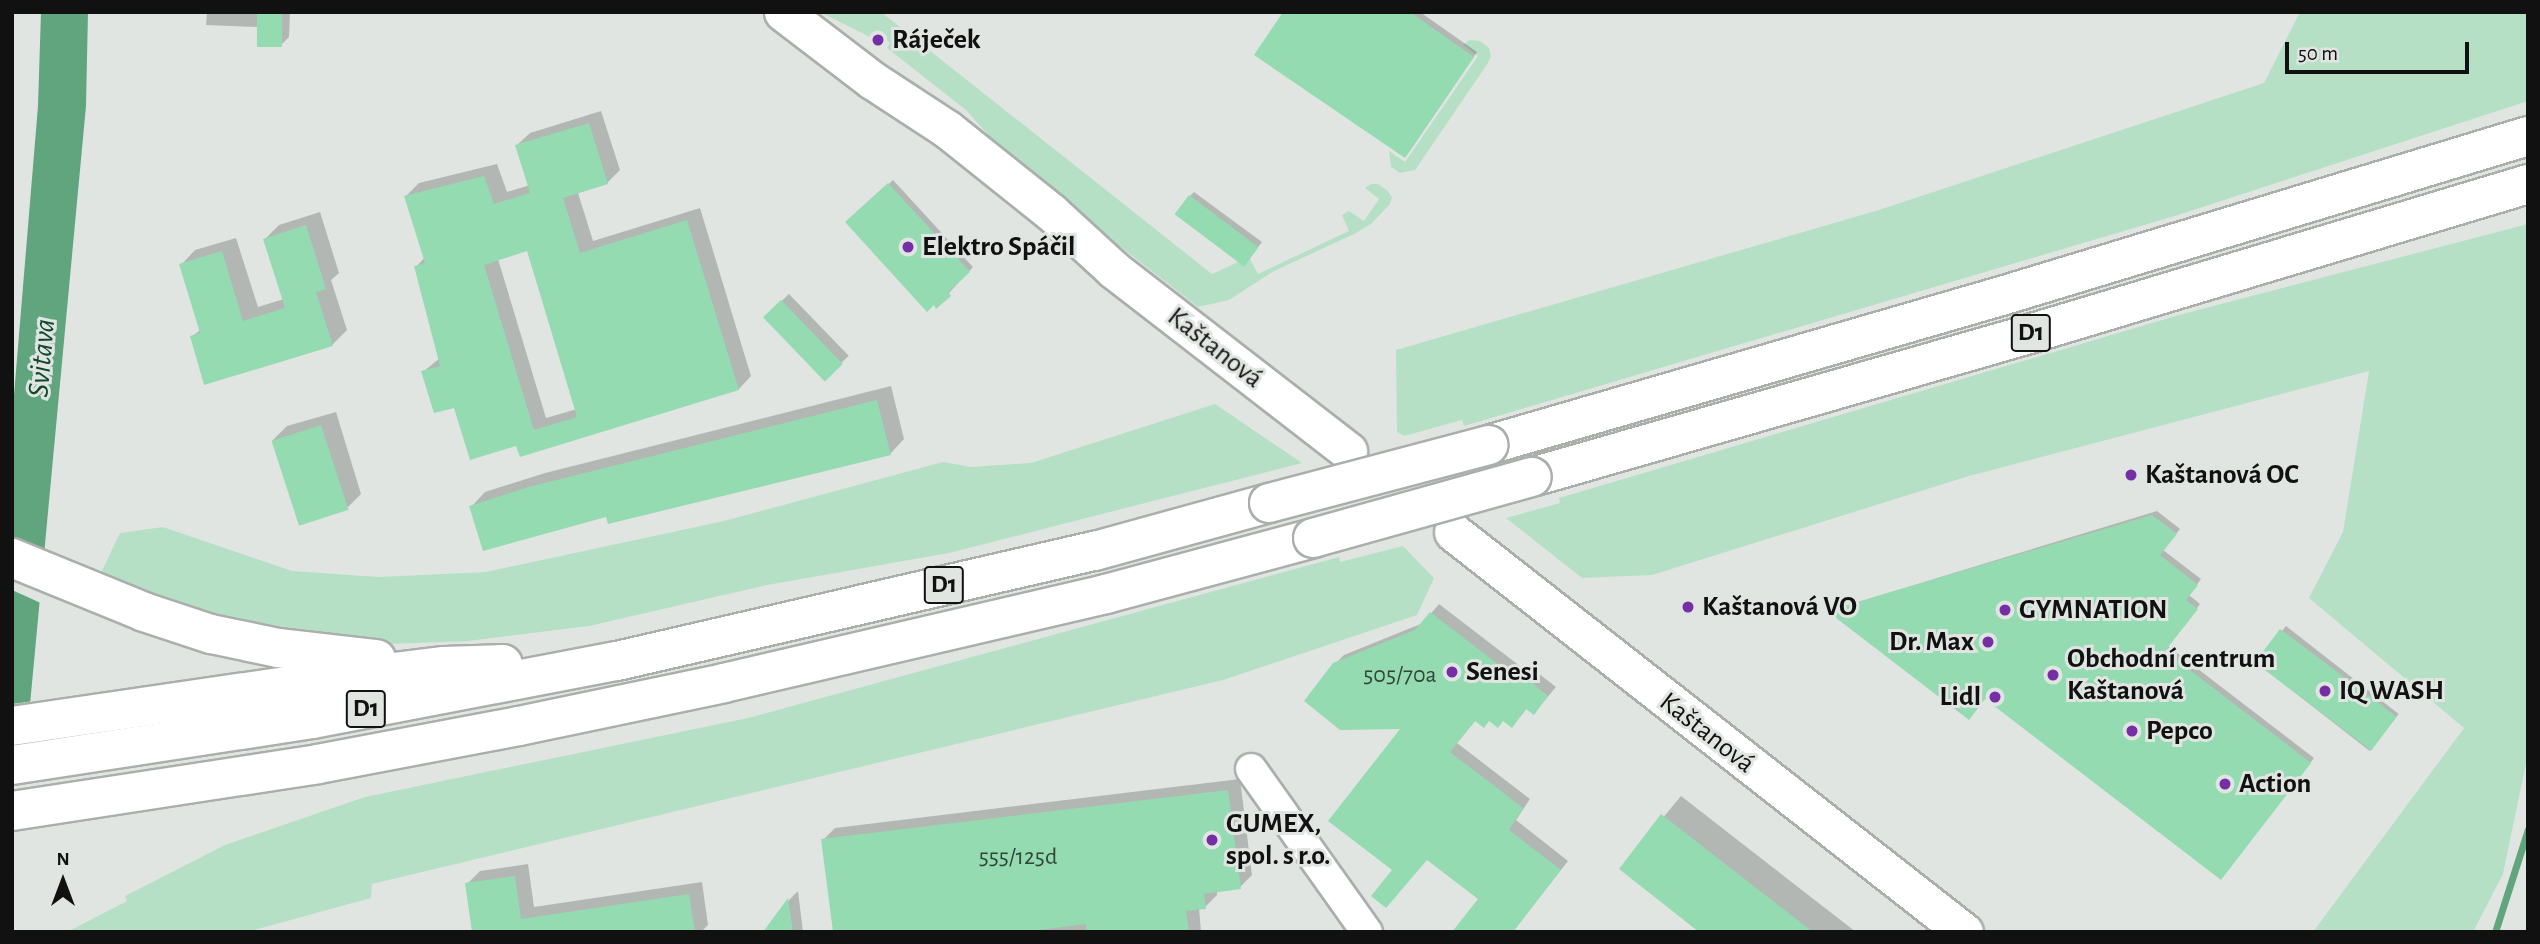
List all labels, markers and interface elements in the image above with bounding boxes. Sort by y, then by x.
place label: Ráječek [892,23,981,57]
scale bar [2288,28,2472,72]
marker: Ráječek [870,32,886,48]
text: 50 m [2298,43,2338,64]
place label: Elektro Spáčil [922,230,1075,264]
marker: Elektro Spáčil [900,239,916,255]
street label: Kaštanová [1161,300,1269,396]
road number: D1 [2010,310,2052,356]
water label: Svitava [21,317,63,399]
place label: Kaštanová OC [2145,458,2299,492]
marker: Kaštanová OC [2123,467,2139,483]
road number: D1 [923,562,965,608]
place label: Kaštanová VO [1702,590,1857,624]
place label: GYMNATION [2019,593,2168,627]
marker: Kaštanová VO [1680,599,1696,615]
marker: GYMNATION [1997,602,2013,618]
place label: Dr. Max [1889,625,1974,659]
marker: Dr. Max [1980,634,1996,650]
place label: Obchodní centrum Kaštanová [2067,642,2275,708]
place label: Senesi [1466,655,1539,689]
house number: 505/70a [1363,662,1437,690]
marker: Senesi [1444,664,1460,680]
marker: Obchodní centrum Kaštanová [2045,667,2061,683]
place label: IQ WASH [2339,674,2444,708]
place label: Lidl [1939,680,1981,714]
marker: IQ WASH [2317,683,2333,699]
street label: Kaštanová [1653,685,1761,781]
road number: D1 [345,687,387,732]
marker: Lidl [1987,689,2003,705]
place label: Pepco [2146,714,2213,748]
marker: Pepco [2124,723,2140,739]
place label: Action [2239,767,2311,801]
marker: Action [2217,776,2233,792]
place label: GUMEX, spol. s r.o. [1226,807,1330,873]
marker: GUMEX, spol. s r.o. [1204,832,1220,848]
house number: 555/125d [979,844,1057,872]
north arrow [28,846,98,916]
text: N [56,850,70,869]

